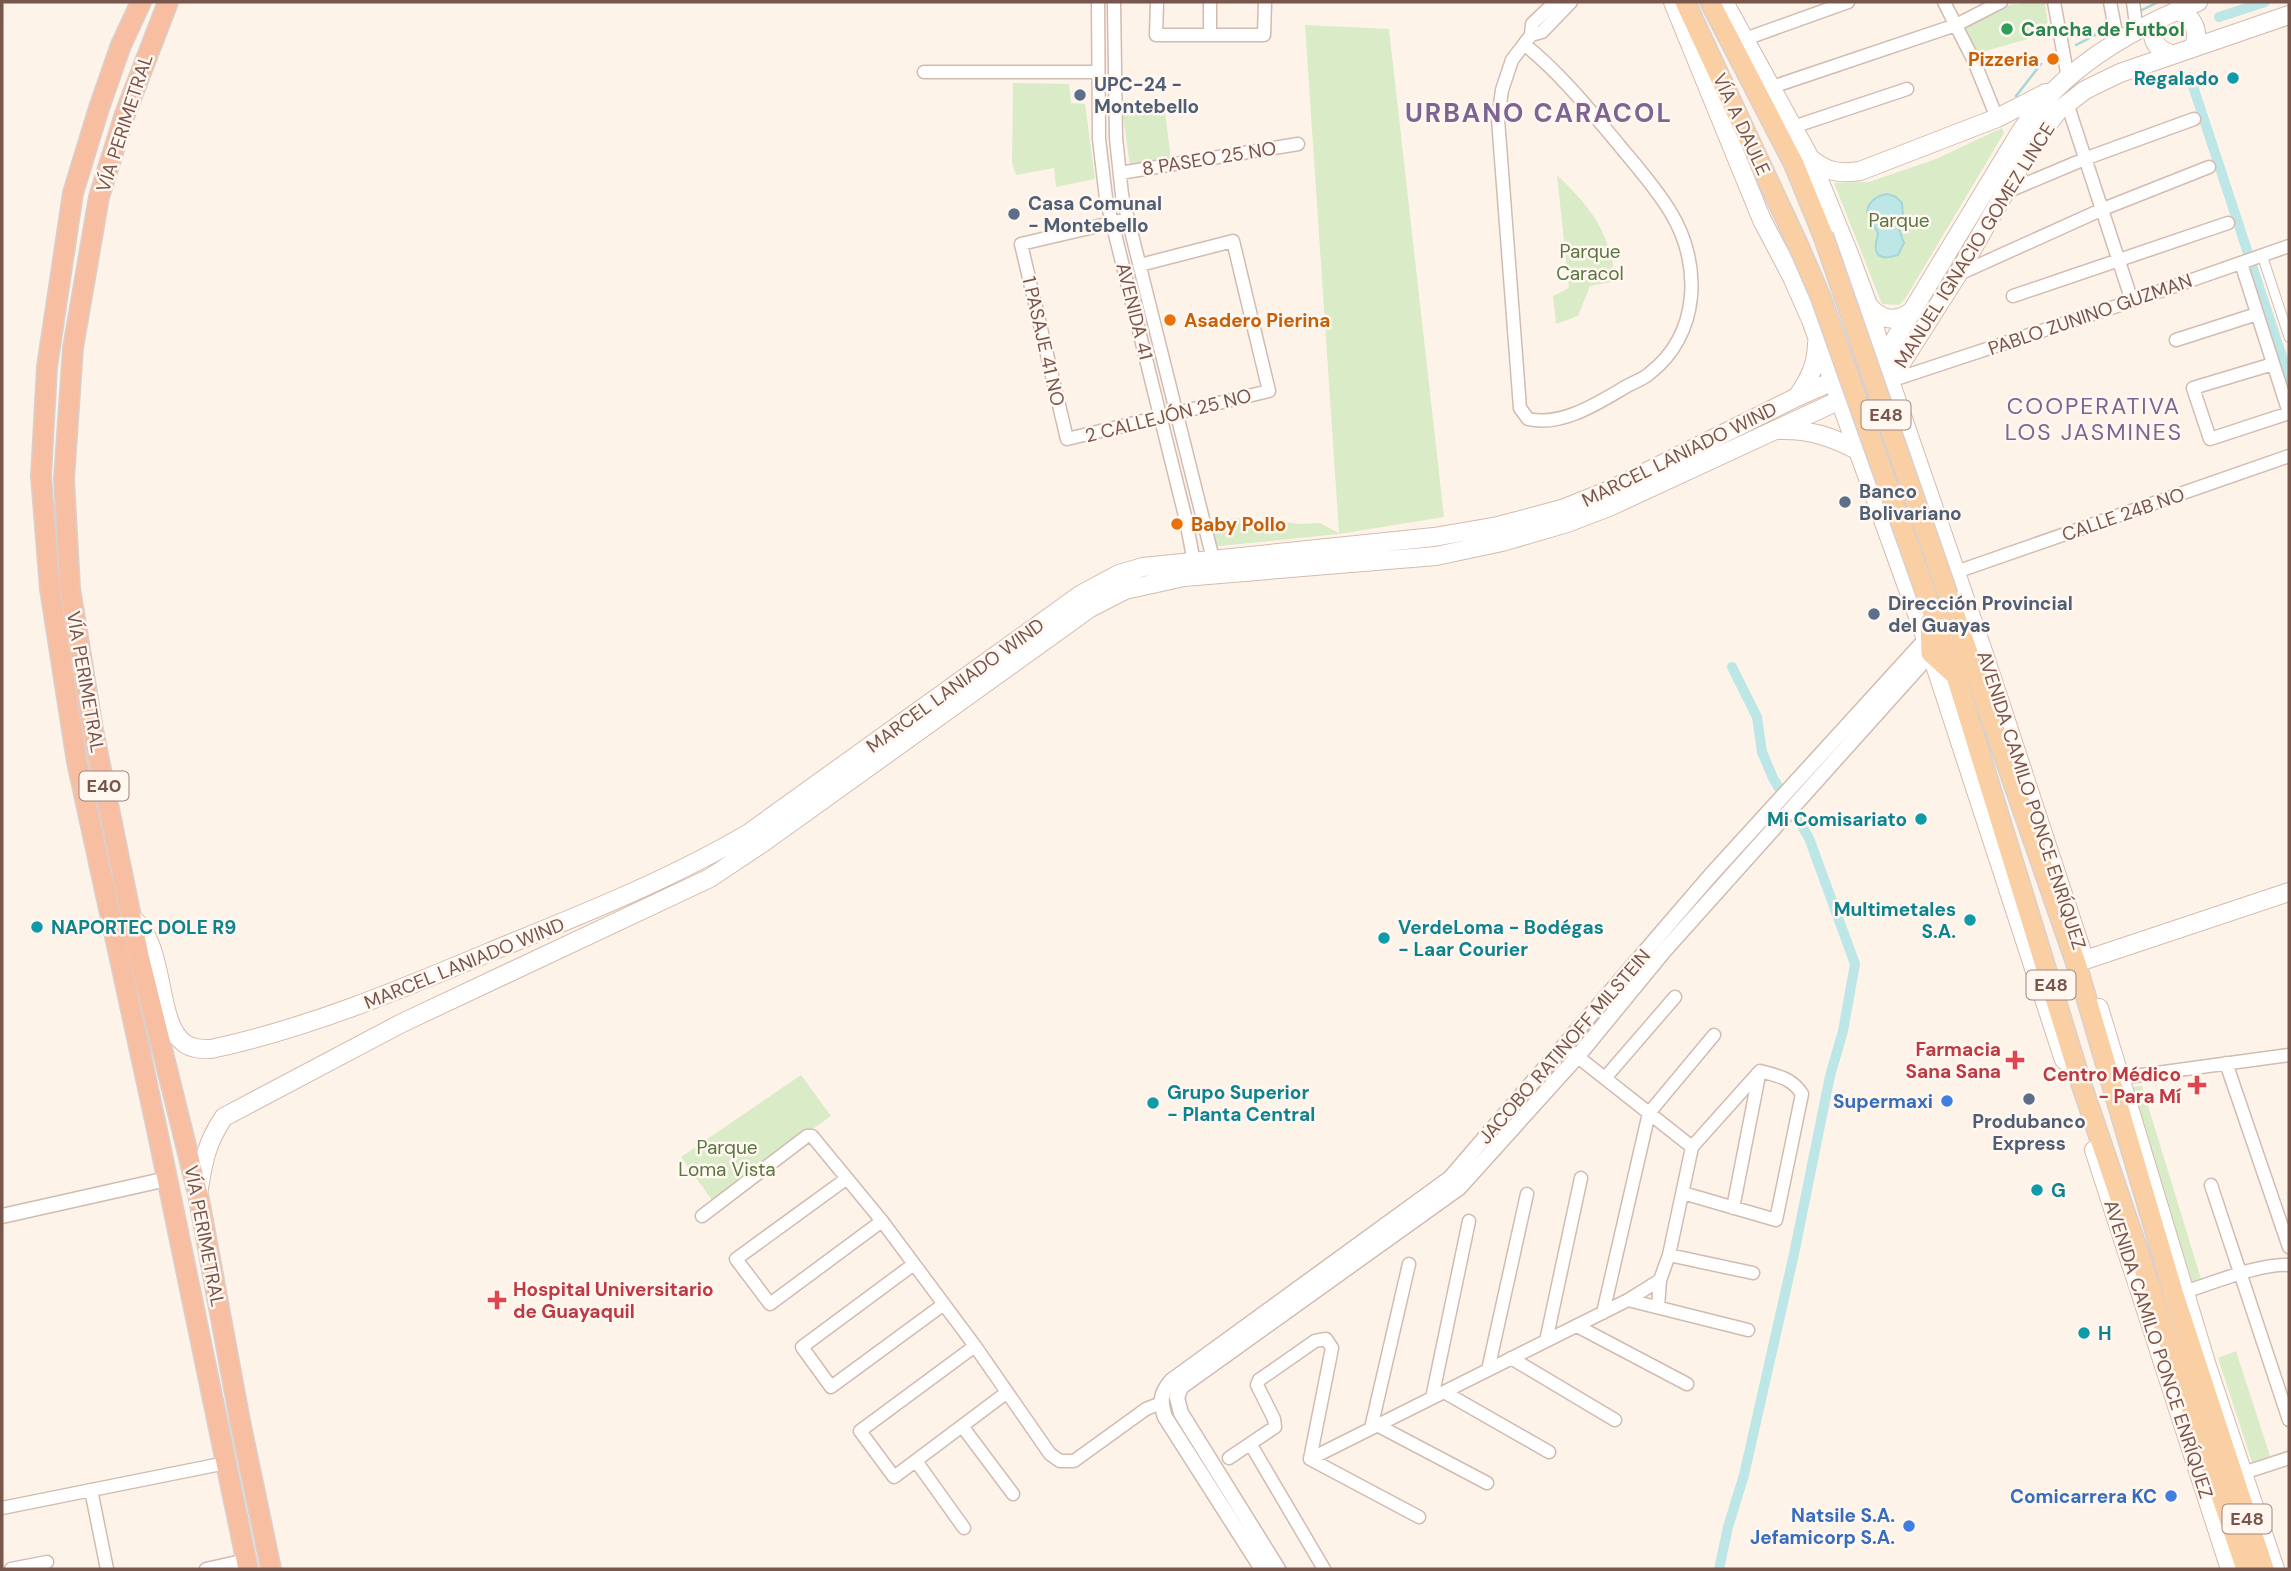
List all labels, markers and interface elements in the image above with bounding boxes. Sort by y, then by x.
place label: Cancha de Futbol [2021,17,2185,42]
marker: Cancha de Futbol [1999,21,2015,37]
place label: Pizzeria [1968,47,2039,72]
street label: VÍA PERIMETRAL [90,51,159,195]
marker: Pizzeria [2045,51,2061,67]
place label: Regalado [2134,66,2219,91]
street label: VÍA A DAULE [1707,69,1776,179]
marker: Regalado [2225,70,2241,86]
place label: UPC-24 - Montebello [1094,72,1199,119]
marker: UPC-24 - Montebello [1072,87,1088,103]
district label: URBANO CARACOL [1405,96,1673,130]
street label: MANUEL IGNACIO GOMEZ LINCE [1888,118,2060,373]
street label: 8 PASEO 25 NO [1140,136,1278,181]
place label: Casa Comunal - Montebello [1028,191,1162,238]
marker: Casa Comunal - Montebello [1006,206,1022,222]
park label: Parque [1868,208,1930,233]
park label: Parque Caracol [1556,239,1624,286]
street label: AVENIDA 41 [1110,260,1159,362]
street label: PABLO ZUNINO GUZMAN [1985,268,2195,361]
street label: 1 PASAJE 41 NO [1016,274,1071,408]
place label: Asadero Pierina [1184,308,1330,333]
marker: Asadero Pierina [1162,312,1178,328]
street label: 2 CALLEJÓN 25 NO [1082,383,1254,448]
district label: COOPERATIVA LOS JASMINES [2005,391,2183,447]
street label: MARCEL LANIADO WIND [1578,396,1781,513]
road number: E48 [1862,400,1910,430]
place label: Banco Bolivariano [1859,479,1962,526]
street label: CALLE 24B NO [2058,482,2188,547]
marker: Banco Bolivariano [1837,494,1853,510]
place label: Baby Pollo [1191,512,1286,537]
marker: Baby Pollo [1169,516,1185,532]
place label: Dirección Provincial del Guayas [1888,591,2073,638]
marker: Dirección Provincial del Guayas [1866,606,1882,622]
street label: VÍA PERIMETRAL [61,609,110,755]
street label: MARCEL LANIADO WIND [861,612,1049,758]
street label: AVENIDA CAMILO PONCE ENRÍQUEZ [1971,648,2092,953]
road number: E40 [80,772,128,800]
place label: Mi Comisariato [1767,807,1907,832]
marker: Mi Comisariato [1913,811,1929,827]
place label: Multimetales S.A. [1834,897,1956,944]
street label: MARCEL LANIADO WIND [360,912,568,1015]
marker: Multimetales S.A. [1962,912,1978,928]
place label: NAPORTEC DOLE R9 [51,915,236,940]
place label: VerdeLoma - Bodégas - Laar Courier [1398,915,1604,962]
marker: NAPORTEC DOLE R9 [29,919,45,935]
marker: VerdeLoma - Bodégas - Laar Courier [1376,930,1392,946]
street label: JACOBO RATINOFF MILSTEIN [1473,944,1656,1149]
road number: E48 [2026,970,2076,1000]
place label: Farmacia Sana Sana [1906,1037,2001,1084]
marker: Farmacia Sana Sana [2007,1052,2023,1068]
place label: Centro Médico - Para Mí [2043,1062,2181,1109]
marker: Centro Médico - Para Mí [2187,1075,2207,1095]
place label: Grupo Superior - Planta Central [1167,1080,1315,1127]
place label: Supermaxi [1833,1089,1933,1114]
marker: Produbanco Express [2021,1091,2037,1107]
marker: Supermaxi [1939,1093,1955,1109]
marker: Grupo Superior - Planta Central [1145,1095,1161,1111]
place label: Produbanco Express [1972,1109,2086,1156]
park label: Parque Loma Vista [678,1135,776,1182]
street label: VÍA PERIMETRAL [179,1163,230,1309]
place label: G [2051,1178,2066,1203]
marker: G [2029,1182,2045,1198]
street label: AVENIDA CAMILO PONCE ENRÍQUEZ [2098,1197,2219,1502]
place label: Hospital Universitario de Guayaquil [513,1277,714,1324]
marker: Hospital Universitario de Guayaquil [487,1290,507,1310]
place label: H [2098,1321,2112,1346]
marker: H [2076,1325,2092,1341]
place label: Comicarrera KC [2010,1484,2157,1509]
marker: Comicarrera KC [2163,1488,2179,1504]
place label: Natsile S.A. Jefamicorp S.A. [1750,1503,1895,1550]
road number: E48 [2222,1504,2272,1534]
marker: Natsile S.A. Jefamicorp S.A. [1901,1518,1917,1534]

